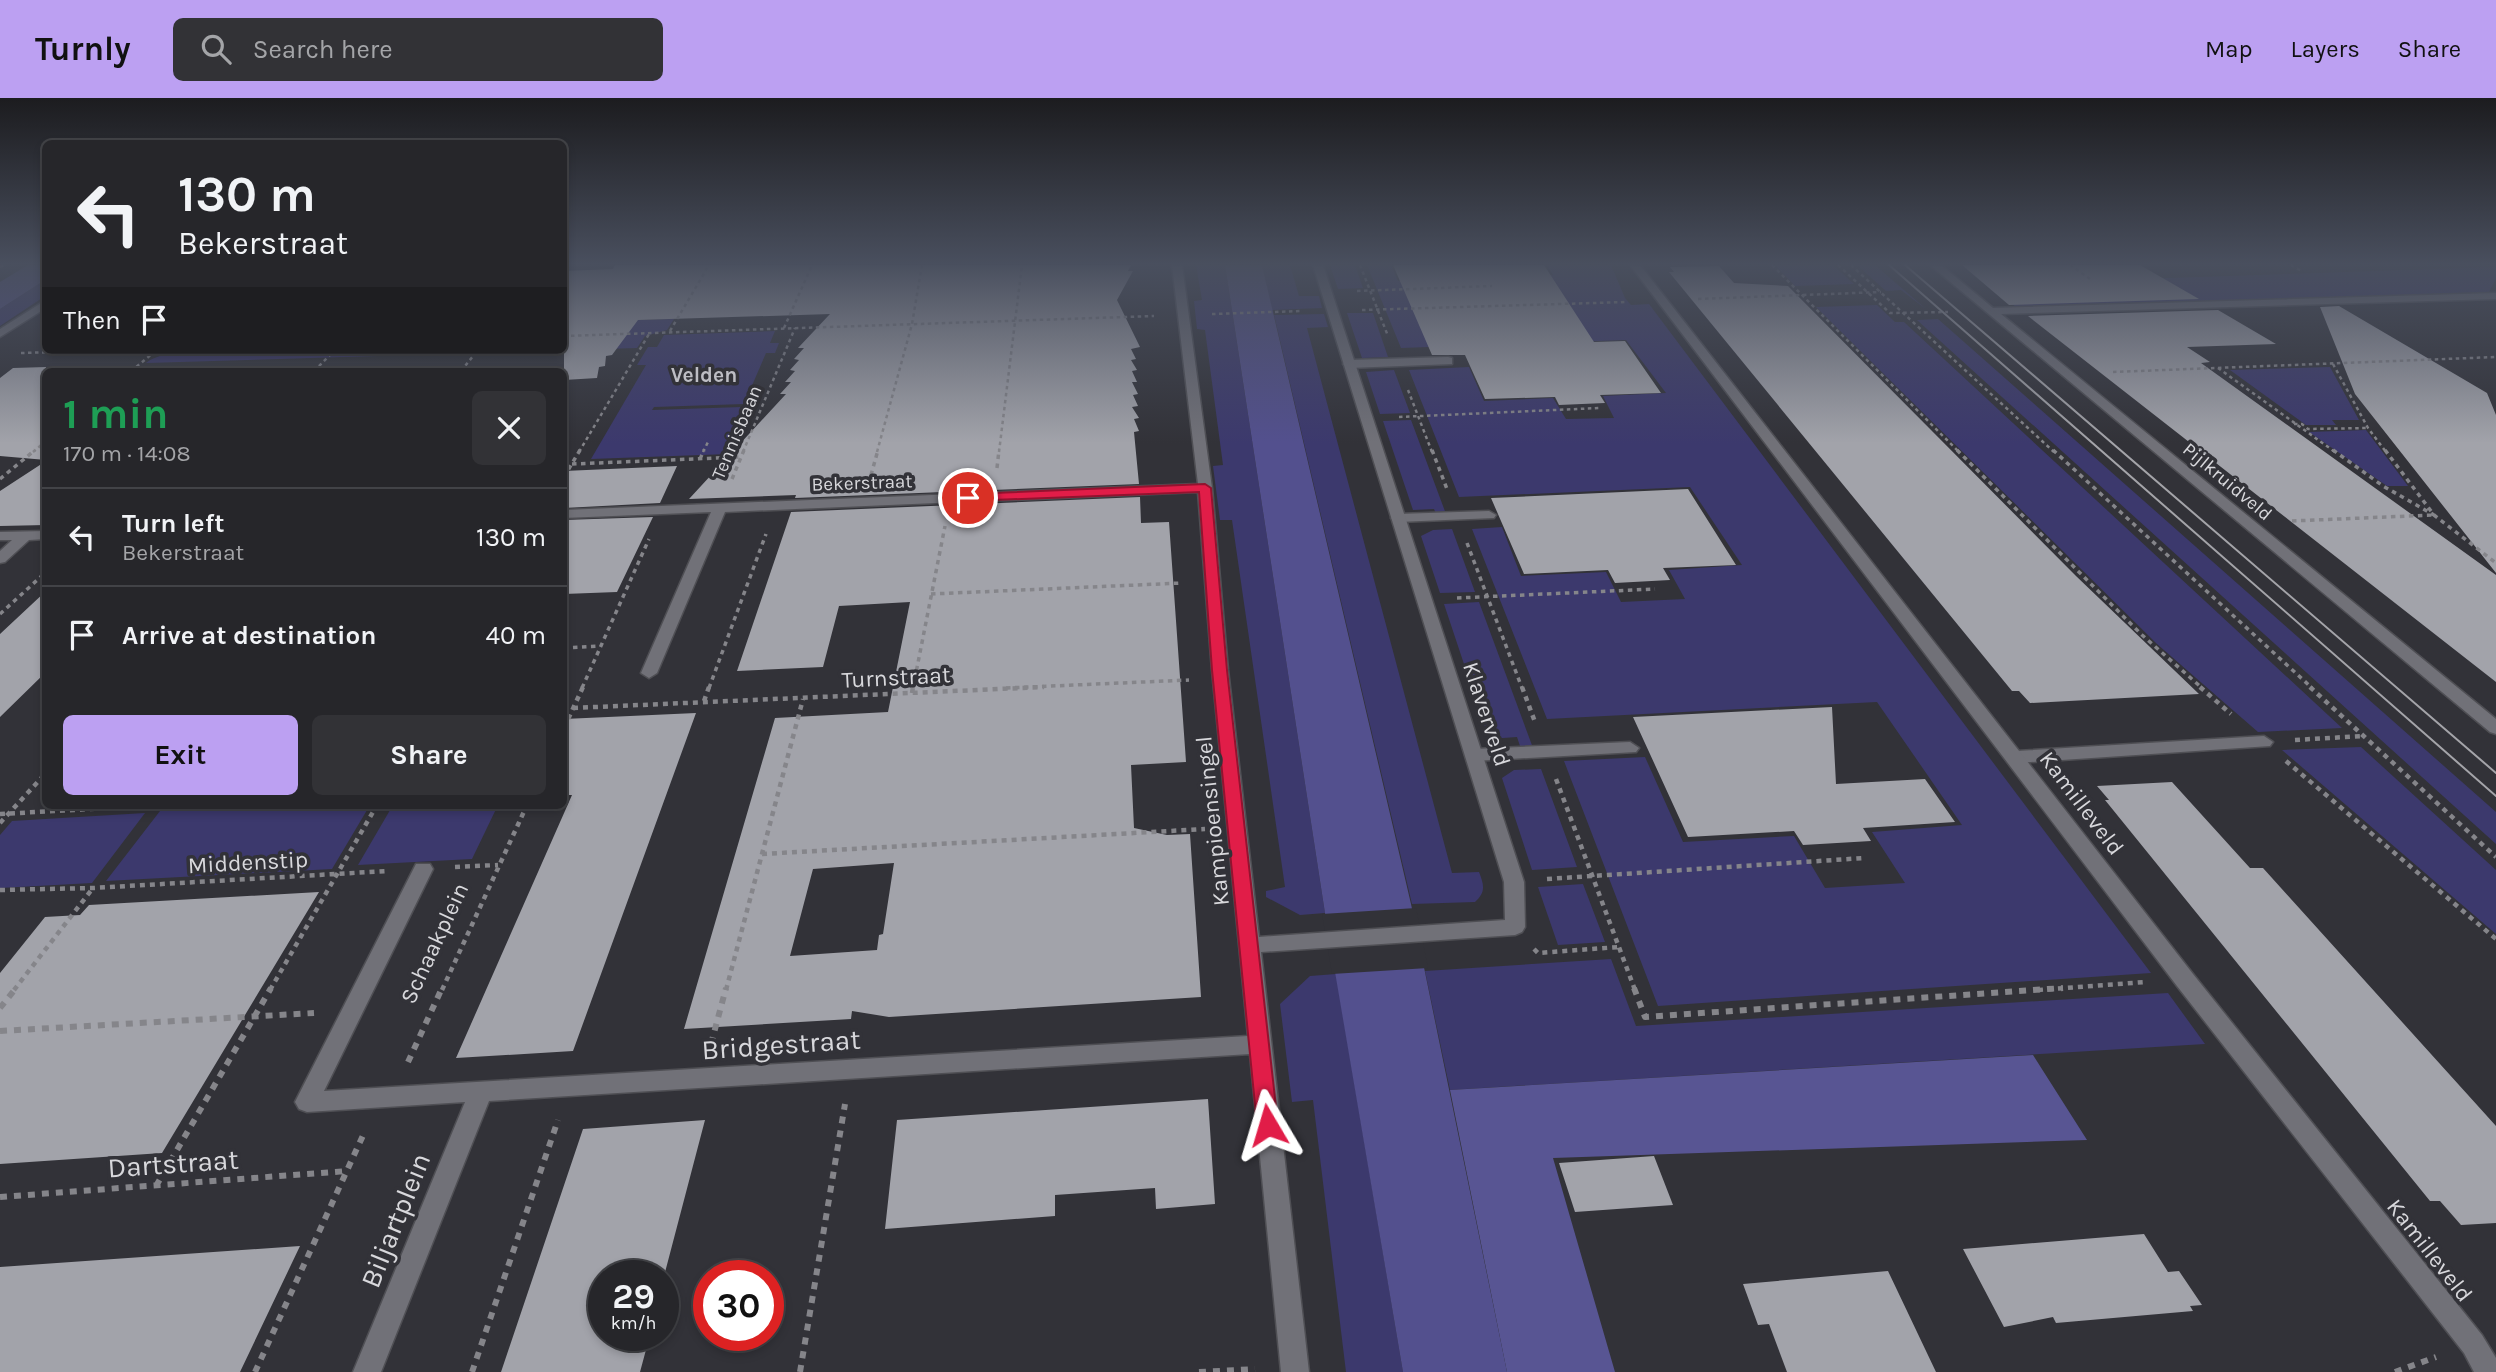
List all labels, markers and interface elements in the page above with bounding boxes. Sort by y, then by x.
search box [173,18,663,81]
text: Turnly [35,30,131,68]
icon: search [197,30,235,68]
text: Search here [253,34,393,65]
text: Map [2205,35,2253,63]
text: Layers [2291,35,2360,63]
text: Share [2398,35,2461,63]
text: 130 m [178,166,316,223]
icon: left [63,168,154,259]
text: Bekerstraat [178,225,348,262]
icon: arrive [135,301,173,339]
text: Then [63,305,121,336]
district label: Velden [671,363,737,387]
street label: Tennisbaan [707,382,767,483]
text: 1 min [63,389,168,439]
button: close [472,391,546,465]
street label: Pijlkruidveld [2178,438,2276,525]
text: 170 m · 14:08 [63,440,191,467]
pin [938,468,998,528]
street label: Bekerstraat [811,470,913,496]
icon: arrive [949,479,987,517]
text: Turn left [122,508,224,539]
icon: left [63,518,101,556]
text: 130 m [476,522,546,553]
text: Bekerstraat [122,539,244,566]
icon: arrive [63,616,101,654]
text: Arrive at destination [122,620,376,651]
text: 40 m [486,620,546,651]
street label: Klaverveld [1457,659,1516,770]
street label: Turnstraat [841,661,952,694]
button: Exit [63,715,298,795]
button: Share [312,715,546,795]
street label: Kampioensingel [1190,735,1235,907]
street label: Kamilleveld [2034,746,2129,861]
street label: Middenstip [187,846,309,879]
street label: Schaakplein [395,878,474,1008]
street label: Bridgestraat [700,1022,862,1067]
position arrow [1231,1088,1305,1162]
street label: Dartstraat [106,1142,240,1185]
street label: Biljartplein [354,1148,437,1292]
street label: Kamilleveld [2381,1193,2478,1307]
speed limit sign: 30 [693,1260,784,1351]
text: 29 [612,1276,655,1317]
text: km/h [611,1312,656,1334]

